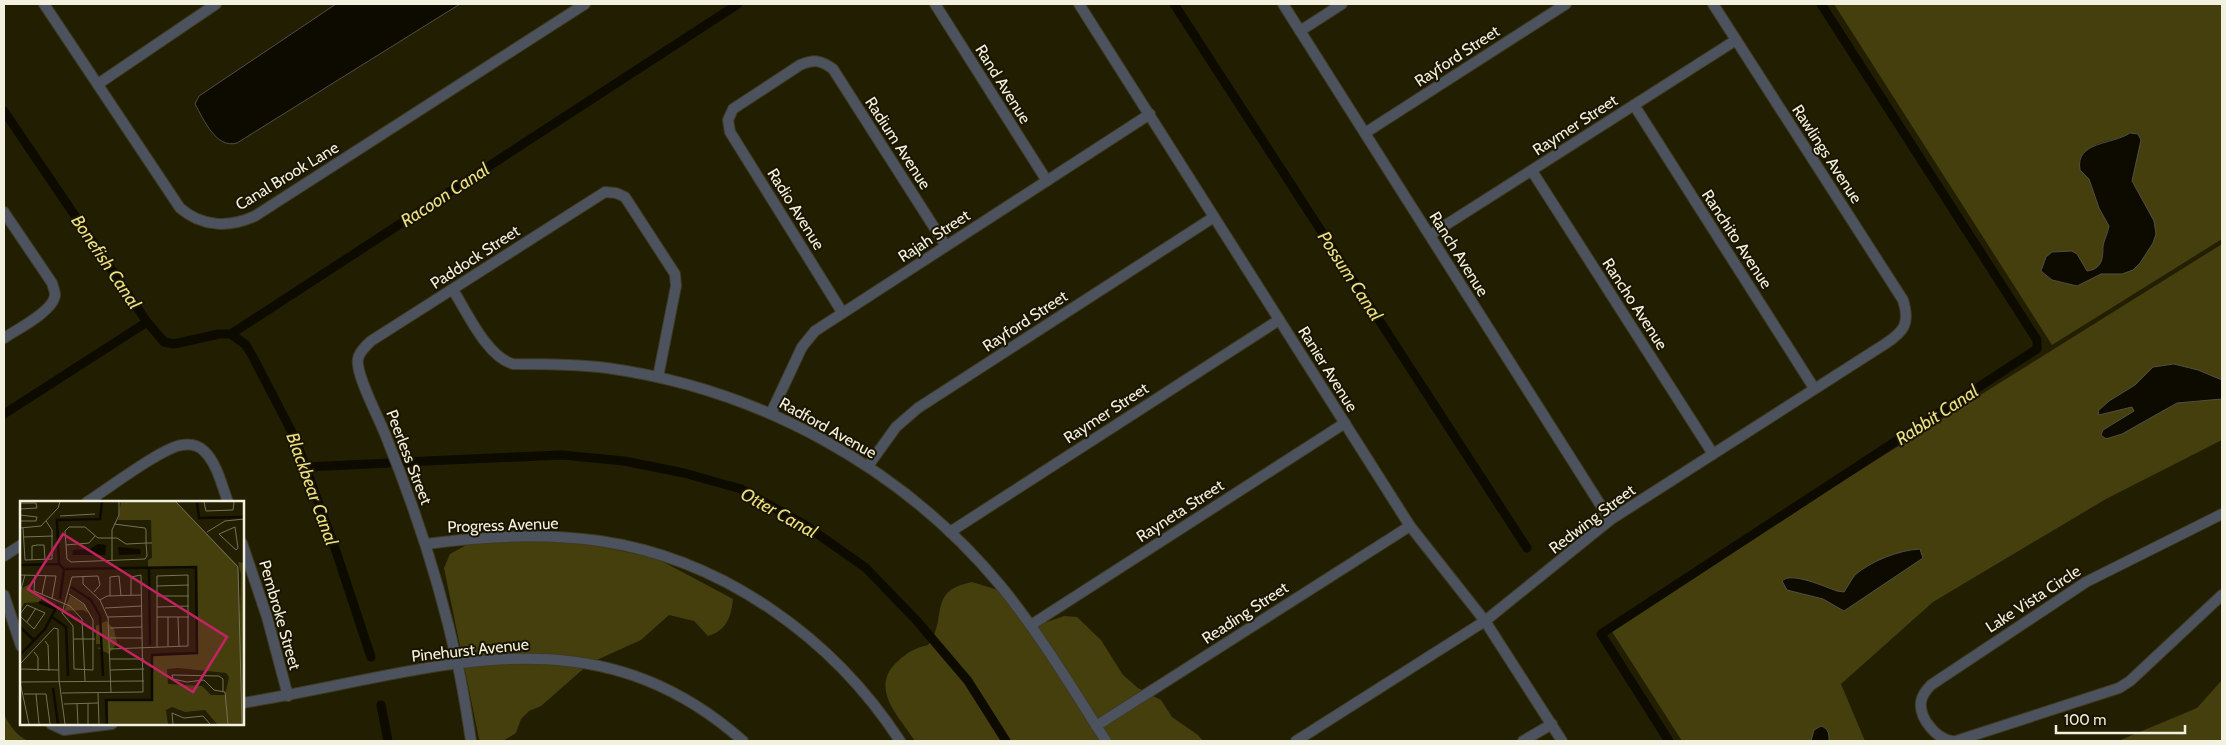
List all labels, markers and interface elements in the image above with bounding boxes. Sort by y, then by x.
street label: Rayford Street [1411,21,1504,90]
street label: Rand Avenue [971,41,1035,127]
street label: Raymer Street [1529,90,1621,159]
street label: Radium Avenue [861,93,935,193]
street label: Rawlings Avenue [1788,101,1866,207]
street label: Canal Brook Lane [232,138,342,214]
water label: Racoon Canal [396,158,494,232]
street label: Radio Avenue [763,165,829,253]
street label: Ranchito Avenue [1698,186,1776,292]
street label: Rajah Street [895,205,974,266]
street label: Ranch Avenue [1425,208,1493,300]
water label: Bonefish Canal [66,211,146,314]
street label: Paddock Street [427,221,524,293]
water label: Possum Canal [1313,227,1388,326]
street label: Rancho Avenue [1598,255,1672,353]
street label: Rayford Street [979,286,1072,355]
street label: Ranier Avenue [1294,323,1362,415]
street label: Raymer Street [1060,378,1152,447]
water label: Rabbit Canal [1891,380,1983,450]
street label: Radford Avenue [776,393,880,463]
street label: Peerless Street [382,407,436,508]
water label: Blackbear Canal [281,429,343,549]
street label: Rayneta Street [1133,475,1228,546]
street label: Redwing Street [1545,480,1639,558]
water label: Otter Canal [737,483,822,543]
inset map [20,501,244,725]
street label: Progress Avenue [447,514,559,536]
street label: Pembroke Street [255,558,305,673]
street label: Lake Vista Circle [1982,561,2084,637]
street label: Reading Street [1198,578,1292,648]
street label: Pinehurst Avenue [410,634,530,666]
scale bar [2056,702,2185,734]
text: 100 m [2064,711,2106,729]

